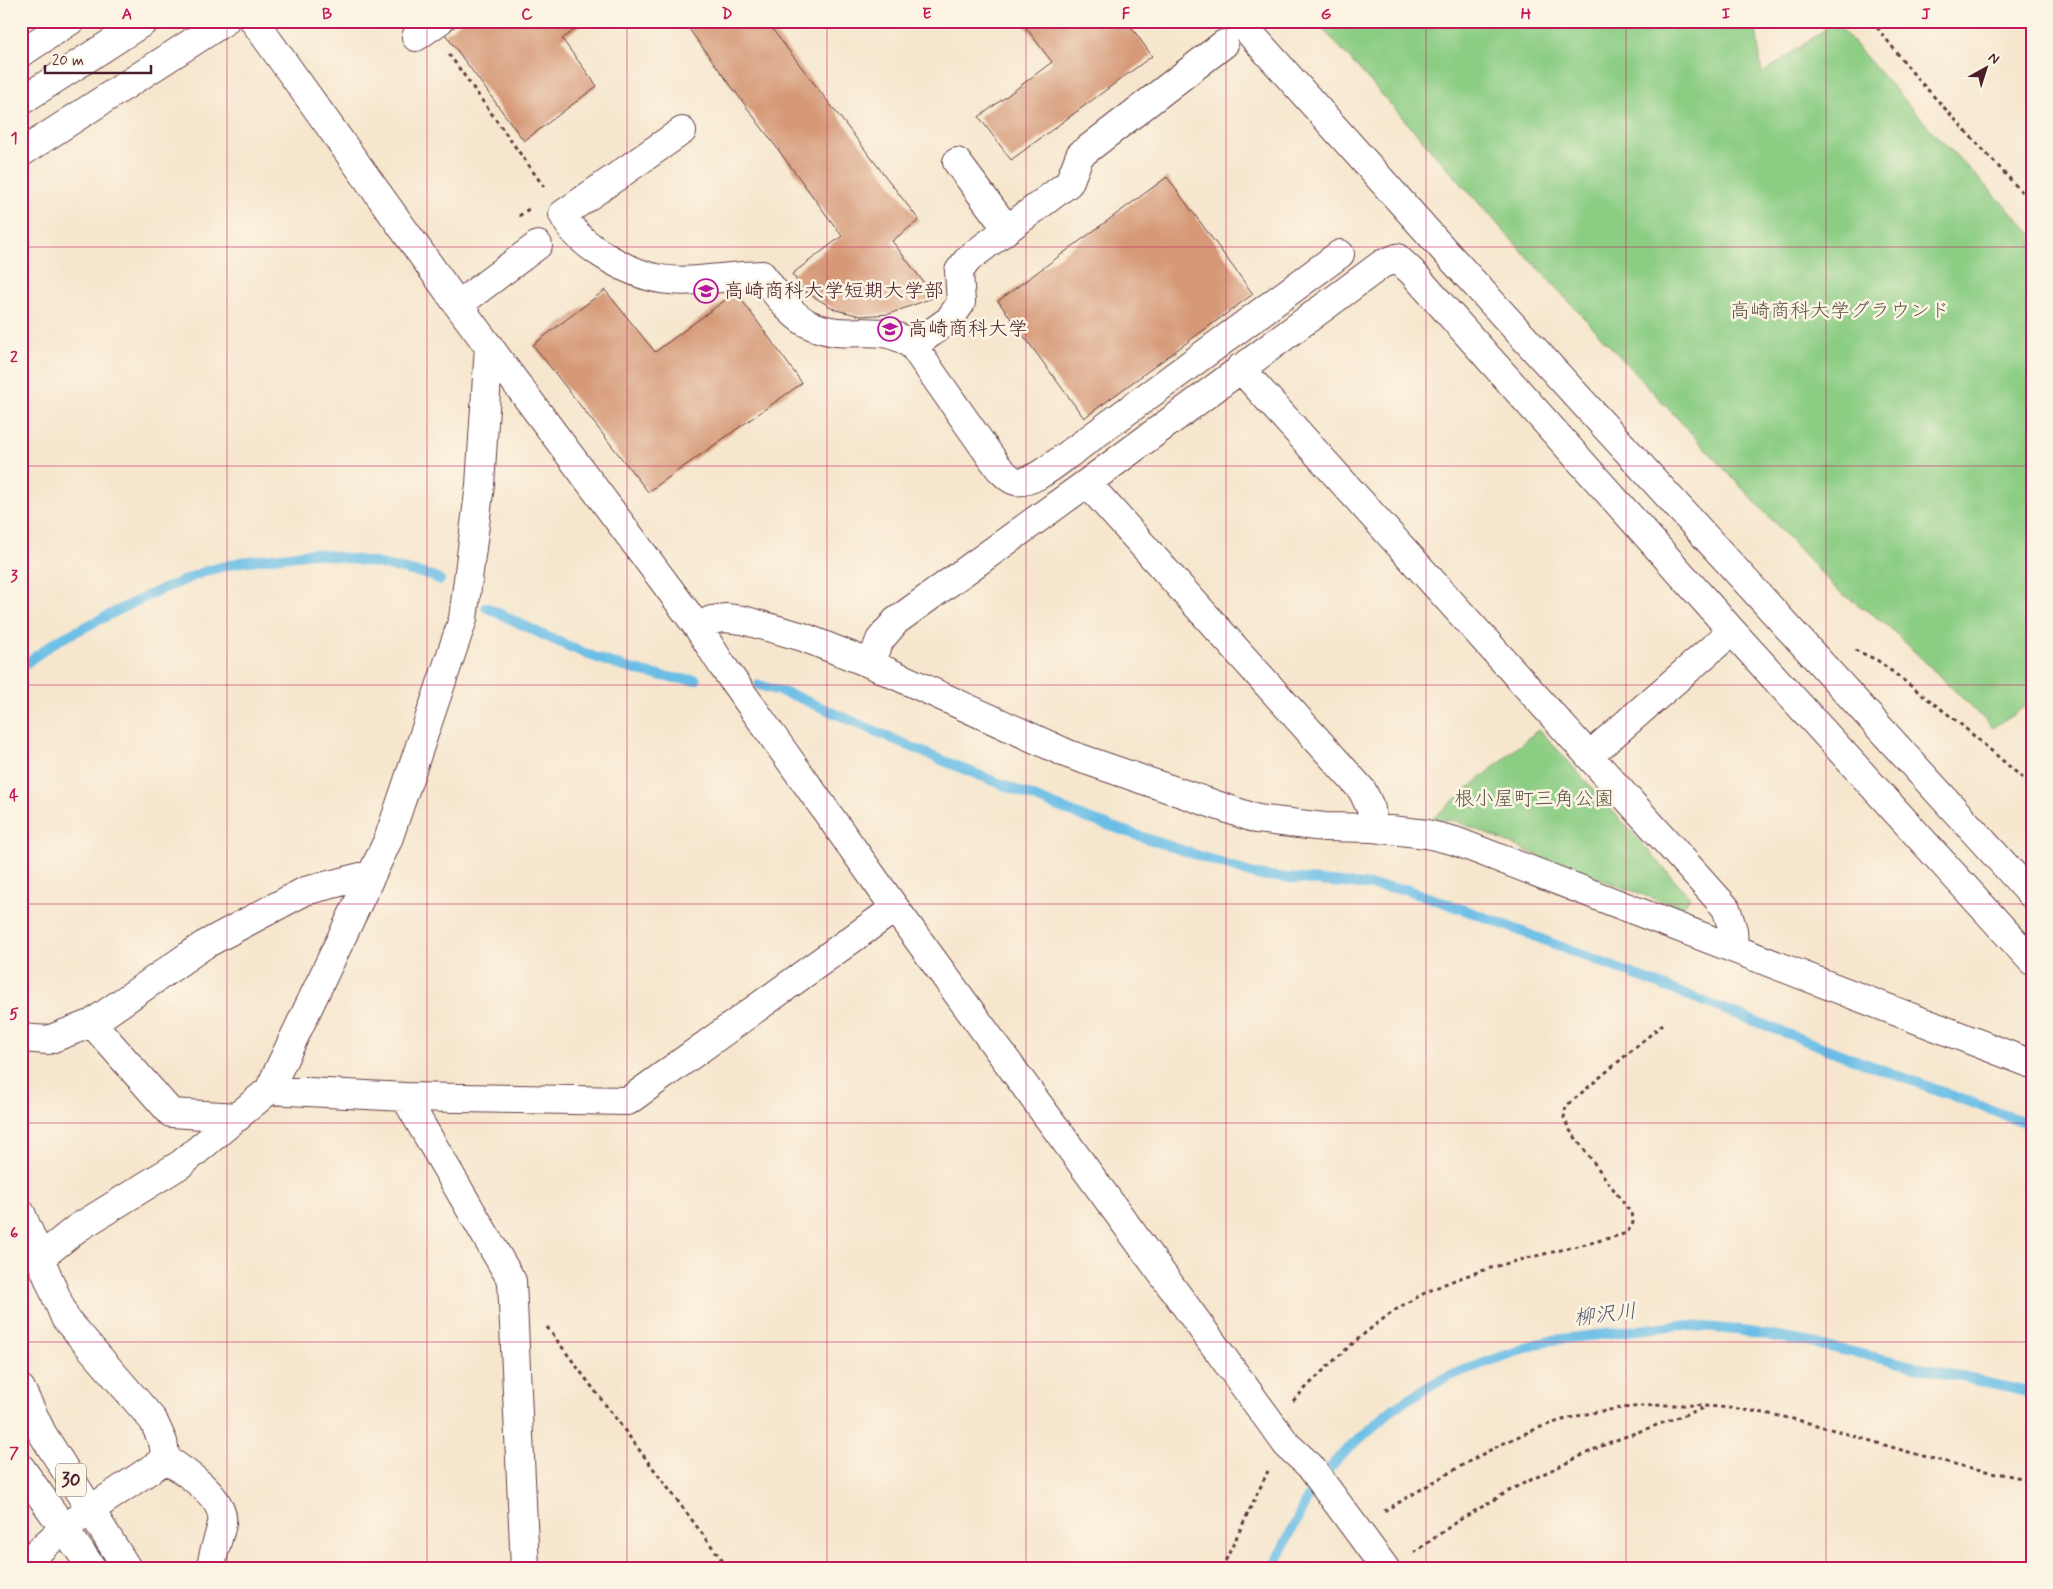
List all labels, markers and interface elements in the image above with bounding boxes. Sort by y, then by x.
text: A [122,4,132,25]
text: B [322,4,332,25]
text: C [521,4,533,25]
text: D [721,4,733,25]
text: E [922,4,932,25]
text: F [1122,4,1131,25]
text: G [1321,4,1332,25]
text: H [1521,4,1532,25]
text: I [1722,4,1731,25]
text: J [1921,4,1931,25]
scale bar [45,42,151,74]
north arrow [1960,42,2010,92]
text: N [1984,49,2003,69]
text: 20 m [52,51,84,71]
text: 1 [10,128,18,149]
school or university icon: 高崎商科大学短期大学部 [693,278,719,304]
place label: 高崎商科大学短期大学部 [724,278,944,305]
park label: 高崎商科大学グラウンド [1730,298,1950,325]
school or university icon: 高崎商科大学 [877,316,903,342]
place label: 高崎商科大学 [908,316,1028,343]
text: 2 [10,347,18,368]
text: 3 [10,566,18,587]
text: 4 [9,785,19,806]
park label: 根小屋町三角公園 [1454,786,1614,813]
text: 5 [9,1004,19,1025]
text: 6 [10,1223,18,1244]
water label: 柳沢川 [1572,1297,1638,1333]
text: 7 [9,1443,19,1464]
road number: 30 [56,1464,86,1496]

